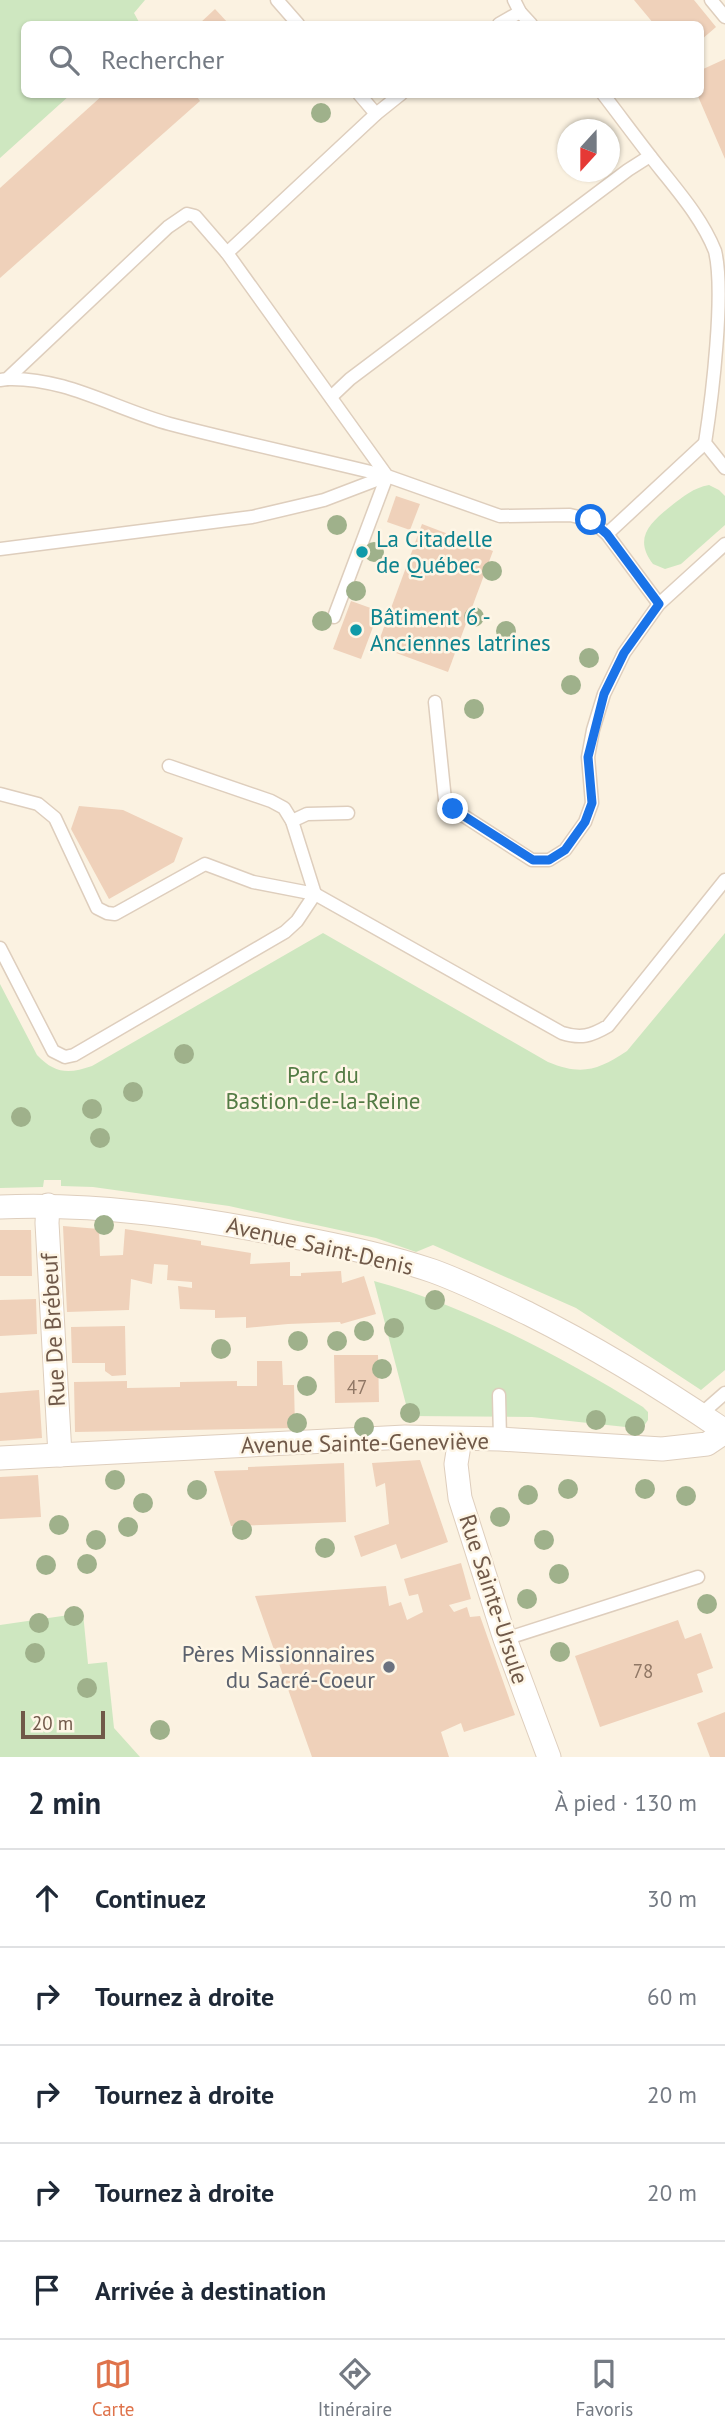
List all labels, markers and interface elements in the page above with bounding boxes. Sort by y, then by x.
search box [21,21,704,98]
icon: search [45,41,83,79]
text: Rechercher [101,43,224,76]
north arrow [557,119,620,182]
route start [575,504,606,535]
place label: La Citadelle de Québec [376,524,493,579]
marker: La Citadelle de Québec [354,544,370,560]
place label: Bâtiment 6 - Anciennes latrines [370,602,551,657]
marker: Bâtiment 6 - Anciennes latrines [348,622,364,638]
route end [437,793,468,824]
park label: Parc du Bastion-de-la-Reine [225,1060,421,1115]
street label: Avenue Saint-Denis [224,1210,416,1281]
street label: Rue De Brébeuf [34,1251,71,1407]
house number: 47 [347,1375,367,1399]
street label: Avenue Sainte-Geneviève [241,1426,489,1459]
street label: Rue Sainte-Ursule [453,1510,536,1687]
place label: Pères Missionnaires du Sacré-Coeur [182,1639,375,1694]
marker: Pères Missionnaires du Sacré-Coeur [381,1659,397,1675]
house number: 78 [633,1659,653,1683]
scale bar [21,1708,105,1740]
text: 20 m [32,1711,73,1735]
text: 2 min [28,1783,101,1822]
text: À pied · 130 m [555,1788,697,1817]
icon: ahead [28,1879,66,1917]
text: Continuez [95,1882,206,1915]
text: 30 m [647,1884,697,1913]
icon: right [28,1977,66,2015]
text: Tournez à droite [95,1980,274,2013]
text: 60 m [647,1982,697,2011]
icon: right [28,2075,66,2113]
text: Tournez à droite [95,2078,274,2111]
text: 20 m [647,2080,697,2109]
icon: right [28,2173,66,2211]
text: Tournez à droite [95,2176,274,2209]
text: 20 m [647,2178,697,2207]
icon: arrive [28,2271,66,2309]
text: Arrivée à destination [95,2274,326,2307]
tab: Carte [92,2355,135,2421]
tab: Itinéraire [318,2355,392,2421]
tab: Favoris [575,2355,633,2421]

